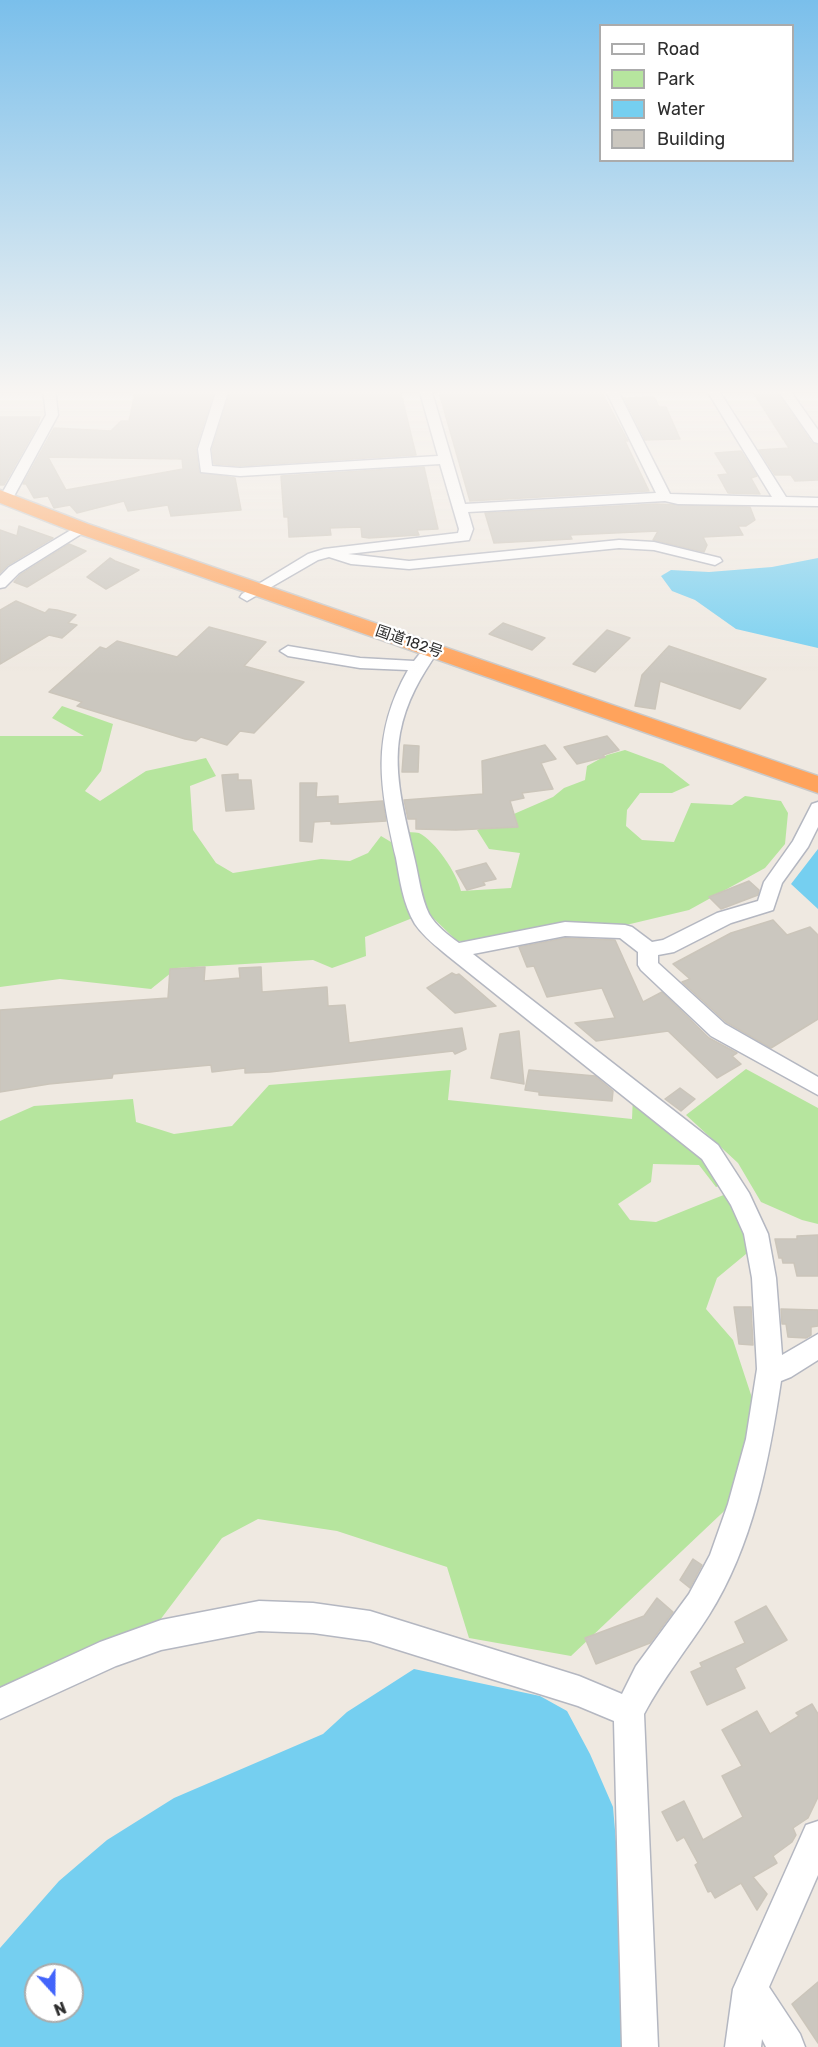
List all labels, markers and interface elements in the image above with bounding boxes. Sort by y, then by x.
legend [599,24,794,162]
text: Road [657,38,700,60]
text: Park [657,68,694,90]
text: Water [657,98,705,120]
text: Building [657,128,725,150]
street label: 国道182号 [373,622,445,662]
north arrow [24,1963,84,2023]
text: N [51,1997,69,2019]

